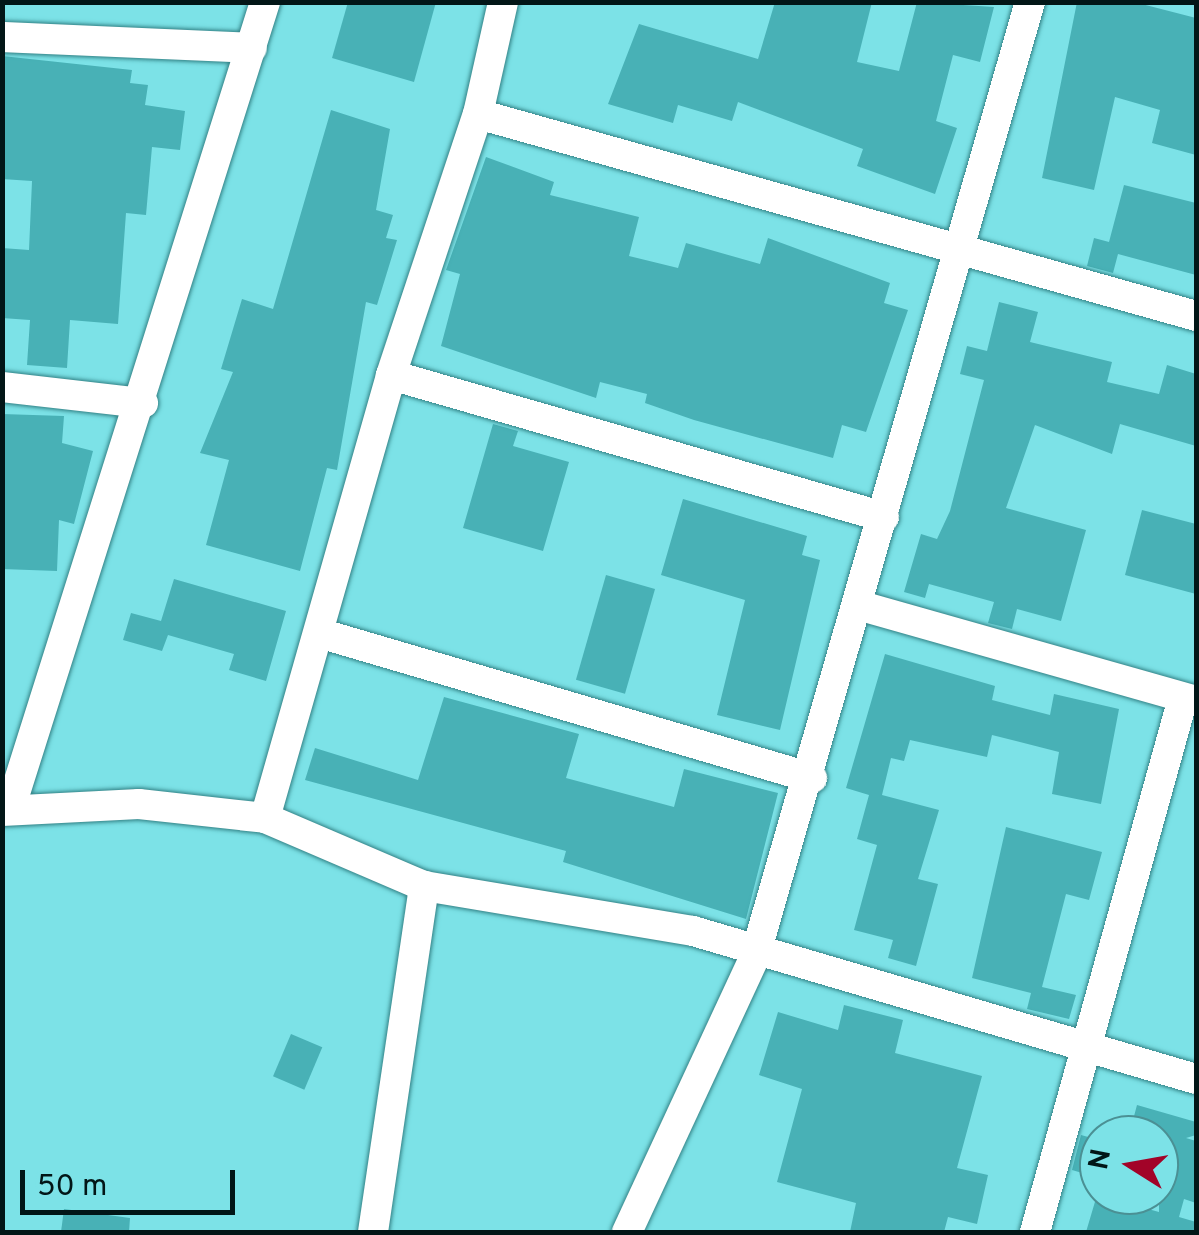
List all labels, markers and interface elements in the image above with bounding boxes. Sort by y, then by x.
north arrow [1079,1115,1179,1215]
text: N [1082,1146,1121,1173]
scale bar [25,1150,240,1212]
text: 50 m [37,1169,107,1206]

